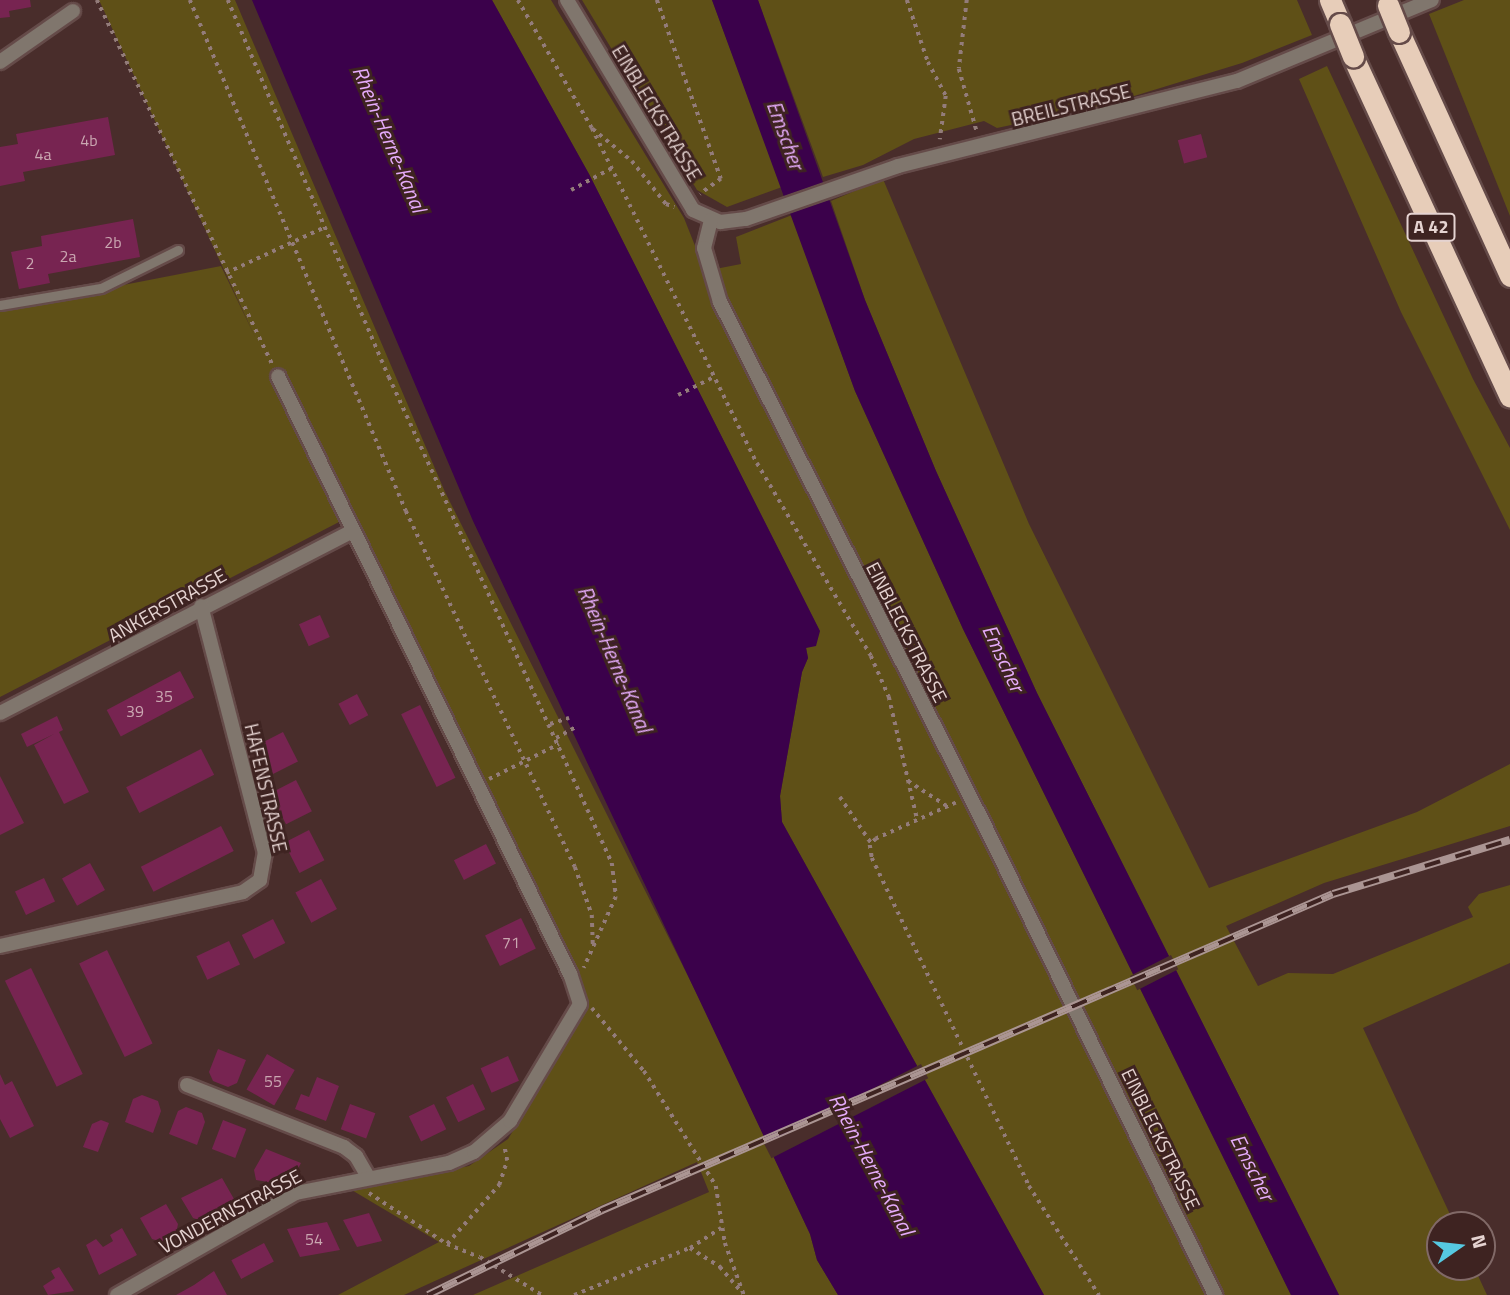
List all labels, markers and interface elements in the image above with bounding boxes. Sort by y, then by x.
street label: EINBLECKSTRASSE [607,41,707,185]
water label: Rhein-Herne-Kanal [348,62,432,216]
street label: BREILSTRASSE [1009,79,1133,131]
water label: Emscher [762,97,810,173]
house number: 4b [80,130,98,150]
house number: 4a [35,144,51,164]
road number: A 42 [1406,212,1456,242]
house number: 2b [104,232,122,252]
house number: 2a [60,246,76,266]
house number: 2 [26,253,34,273]
street label: EINBLECKSTRASSE [862,558,952,706]
street label: ANKERSTRASSE [104,563,230,647]
water label: Rhein-Herne-Kanal [573,582,657,736]
water label: Emscher [978,620,1030,696]
house number: 35 [155,686,173,706]
house number: 39 [126,701,144,721]
street label: HAFENSTRASSE [240,721,292,855]
house number: 71 [502,932,520,952]
street label: EINBLECKSTRASSE [1117,1065,1205,1213]
house number: 55 [264,1071,282,1091]
water label: Rhein-Herne-Kanal [824,1089,920,1239]
water label: Emscher [1226,1130,1280,1204]
street label: VONDERNSTRASSE [155,1164,305,1258]
north arrow [1426,1211,1496,1281]
house number: 54 [305,1229,323,1249]
text: N [1464,1231,1496,1251]

